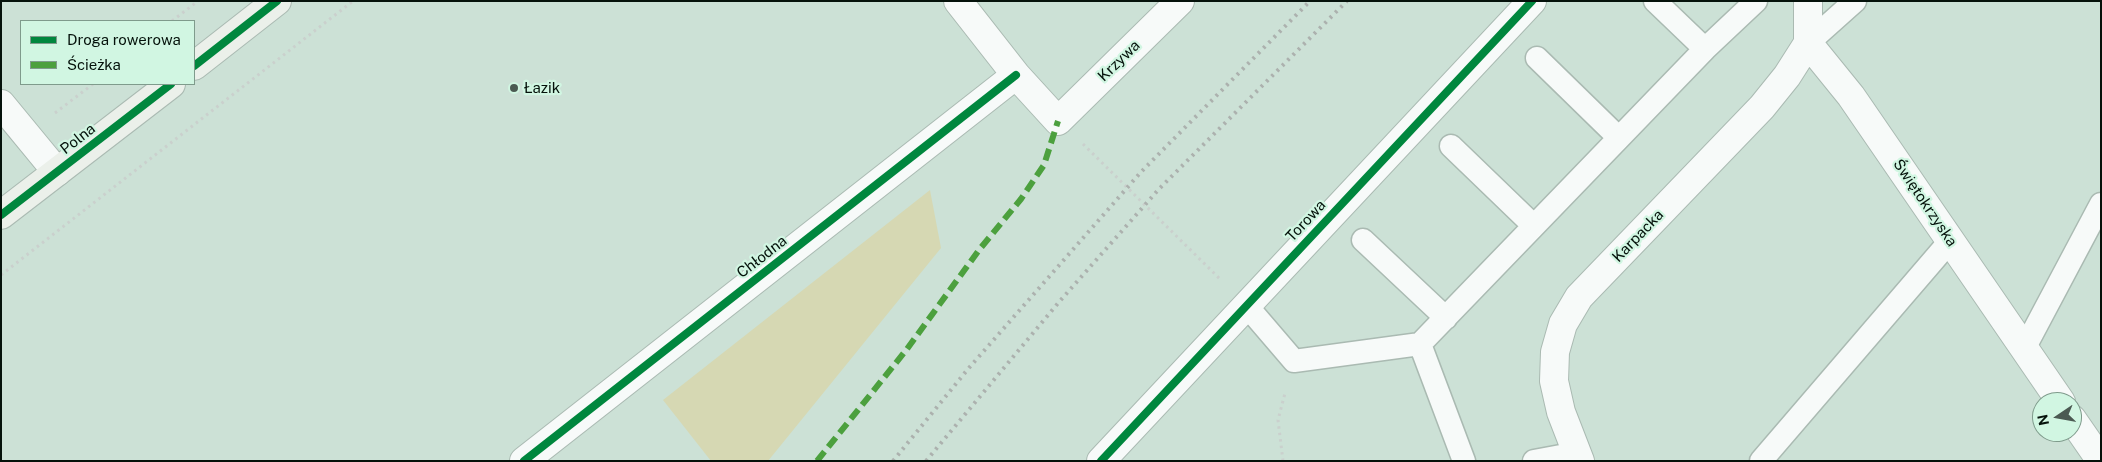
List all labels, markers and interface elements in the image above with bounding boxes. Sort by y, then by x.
legend [20,20,195,85]
text: Droga rowerowa [67,31,181,48]
street label: Krzywa [1094,37,1144,85]
text: Ścieżka [67,56,121,73]
place label: Łazik [524,79,560,97]
marker: Łazik [508,82,520,94]
street label: Polna [57,120,99,158]
street label: Świętokrzyska [1889,156,1961,250]
street label: Torowa [1282,196,1330,246]
street label: Karpacka [1609,206,1667,266]
street label: Chłodna [733,232,791,282]
north arrow [2032,392,2082,442]
text: N [2034,413,2052,427]

